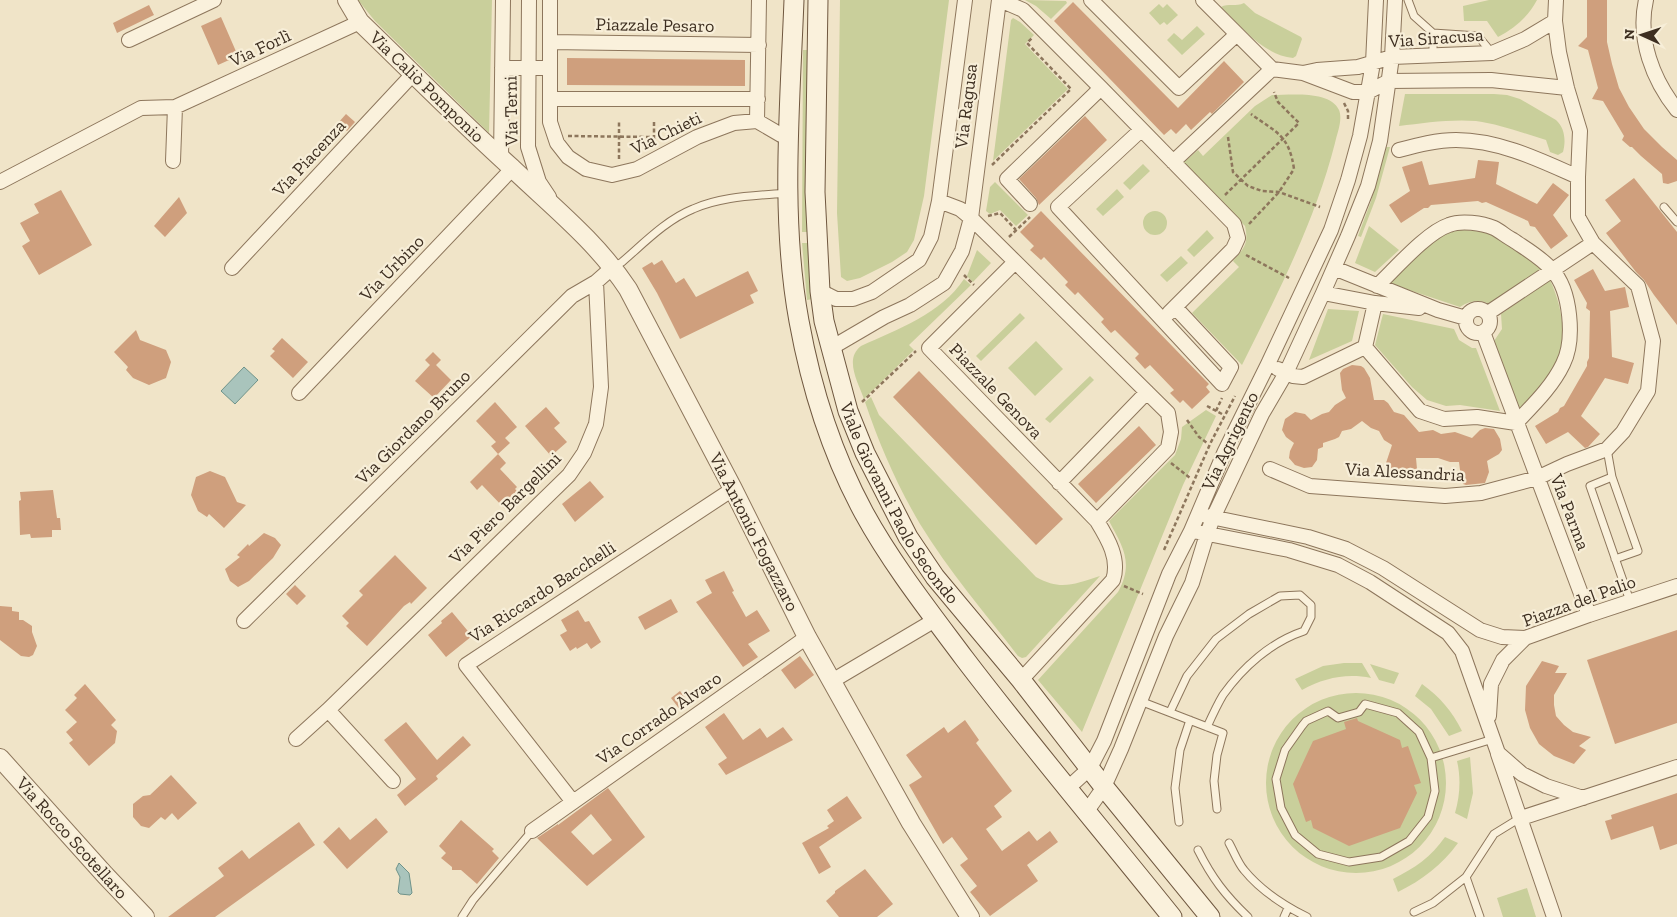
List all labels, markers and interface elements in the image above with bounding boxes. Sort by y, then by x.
north arrow [1617,10,1667,60]
street label: Piazzale Pesaro [596,13,714,37]
street label: Via Forlì [225,24,294,72]
street label: Via Siracusa [1387,24,1484,52]
street label: Via Caliò Pomponio [364,26,489,147]
text: N [1621,28,1638,40]
street label: Via Ragusa [950,62,982,151]
street label: Via Terni [499,76,523,147]
street label: Via Chieti [626,106,705,160]
street label: Via Piacenza [267,115,350,202]
street label: Via Urbino [354,230,429,306]
street label: Piazzale Genova [945,338,1047,444]
street label: Via Giordano Bruno [350,365,475,490]
street label: Via Agrigento [1196,388,1263,495]
street label: Viale Giovanni Paolo Secondo [835,399,964,608]
street label: Via Piero Bargellini [444,447,566,569]
street label: Via Antonio Fogazzaro [704,448,803,615]
street label: Via Alessandria [1344,458,1466,486]
street label: Via Parma [1545,470,1595,553]
street label: Via Riccardo Bacchelli [464,536,620,648]
street label: Piazza del Palio [1519,570,1639,632]
street label: Via Corrado Alvaro [592,667,726,770]
street label: Via Rocco Scotellaro [11,772,133,904]

